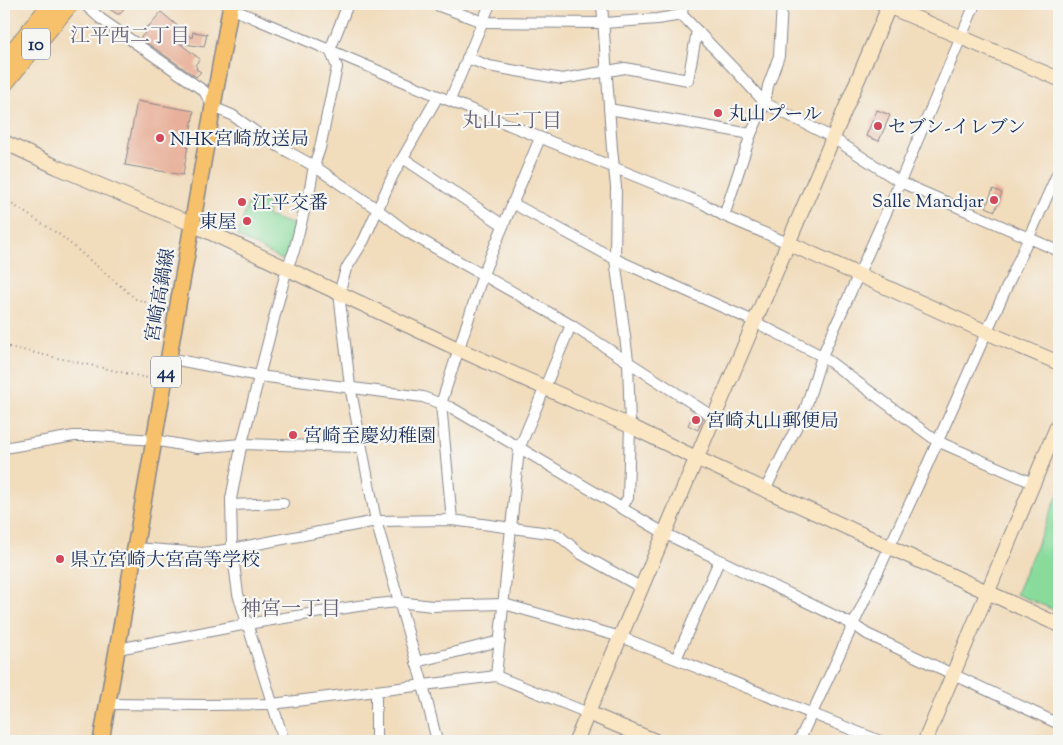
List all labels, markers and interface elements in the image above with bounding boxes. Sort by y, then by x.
district label: 江平西二丁目 [70,23,190,52]
road number: 10 [22,29,50,60]
place label: 丸山プール [728,102,822,129]
marker: 丸山プール [712,107,724,119]
district label: 丸山二丁目 [462,108,562,137]
place label: セブン-イレブン [888,115,1026,142]
marker: セブン-イレブン [872,120,884,132]
place label: NHK宮崎放送局 [170,127,309,154]
marker: NHK宮崎放送局 [154,132,166,144]
place label: Salle Mandjar [872,189,984,216]
place label: 江平交番 [252,191,328,218]
marker: Salle Mandjar [988,194,1000,206]
marker: 江平交番 [236,196,248,208]
place label: 東屋 [199,210,237,237]
marker: 東屋 [241,215,253,227]
street label: 宮崎高鍋線 [140,246,183,345]
road number: 44 [151,357,181,388]
place label: 宮崎丸山郵便局 [706,409,839,436]
marker: 宮崎丸山郵便局 [690,414,702,426]
place label: 宮崎至慶幼稚園 [303,424,436,451]
marker: 宮崎至慶幼稚園 [287,429,299,441]
place label: 県立宮崎大宮高等学校 [70,548,260,575]
marker: 県立宮崎大宮高等学校 [54,553,66,565]
district label: 神宮一丁目 [241,596,341,625]

